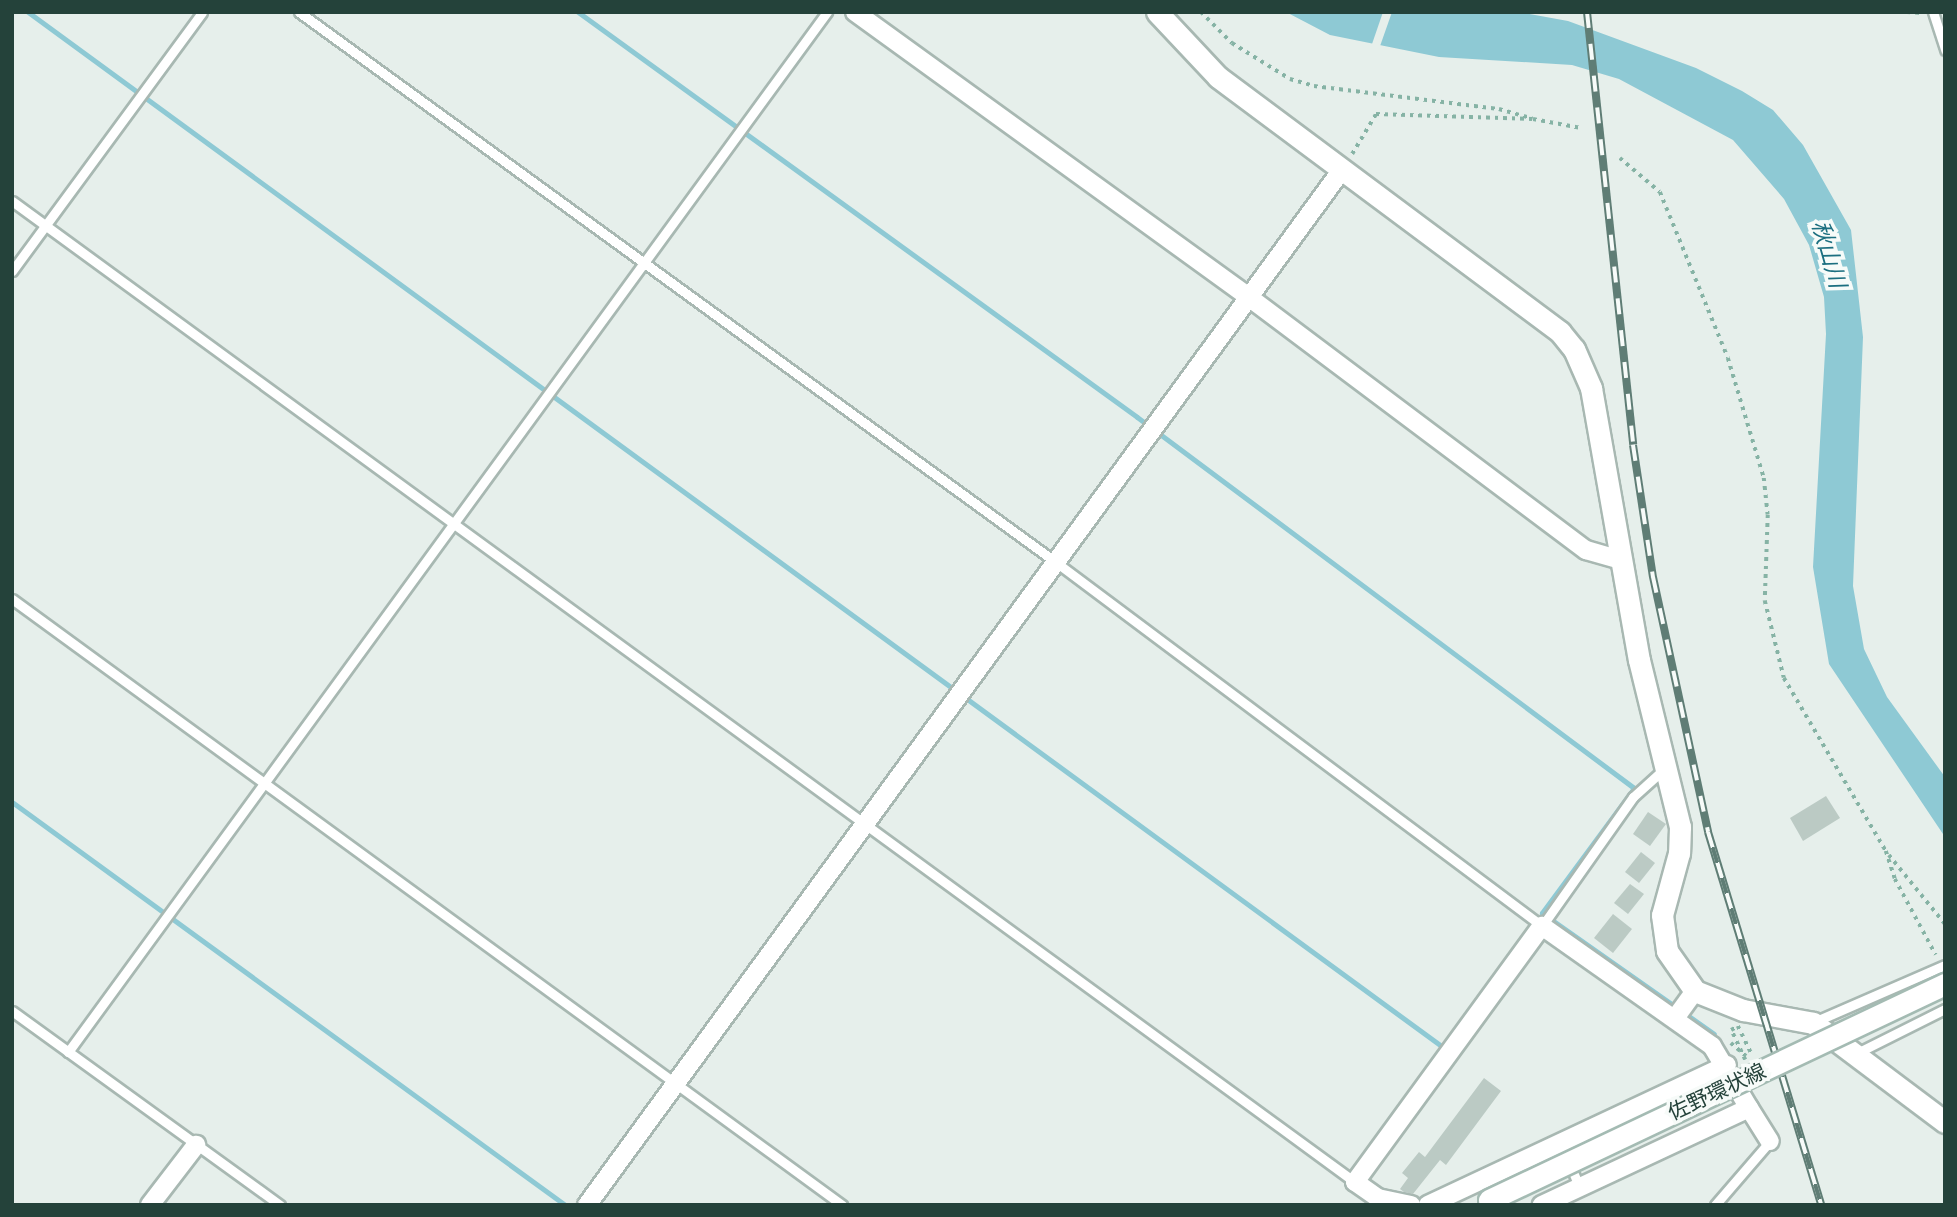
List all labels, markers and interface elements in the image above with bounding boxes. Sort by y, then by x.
water label: 秋山川 [1806,217,1852,291]
street label: 佐野環状線 [1664,1058,1770,1126]

